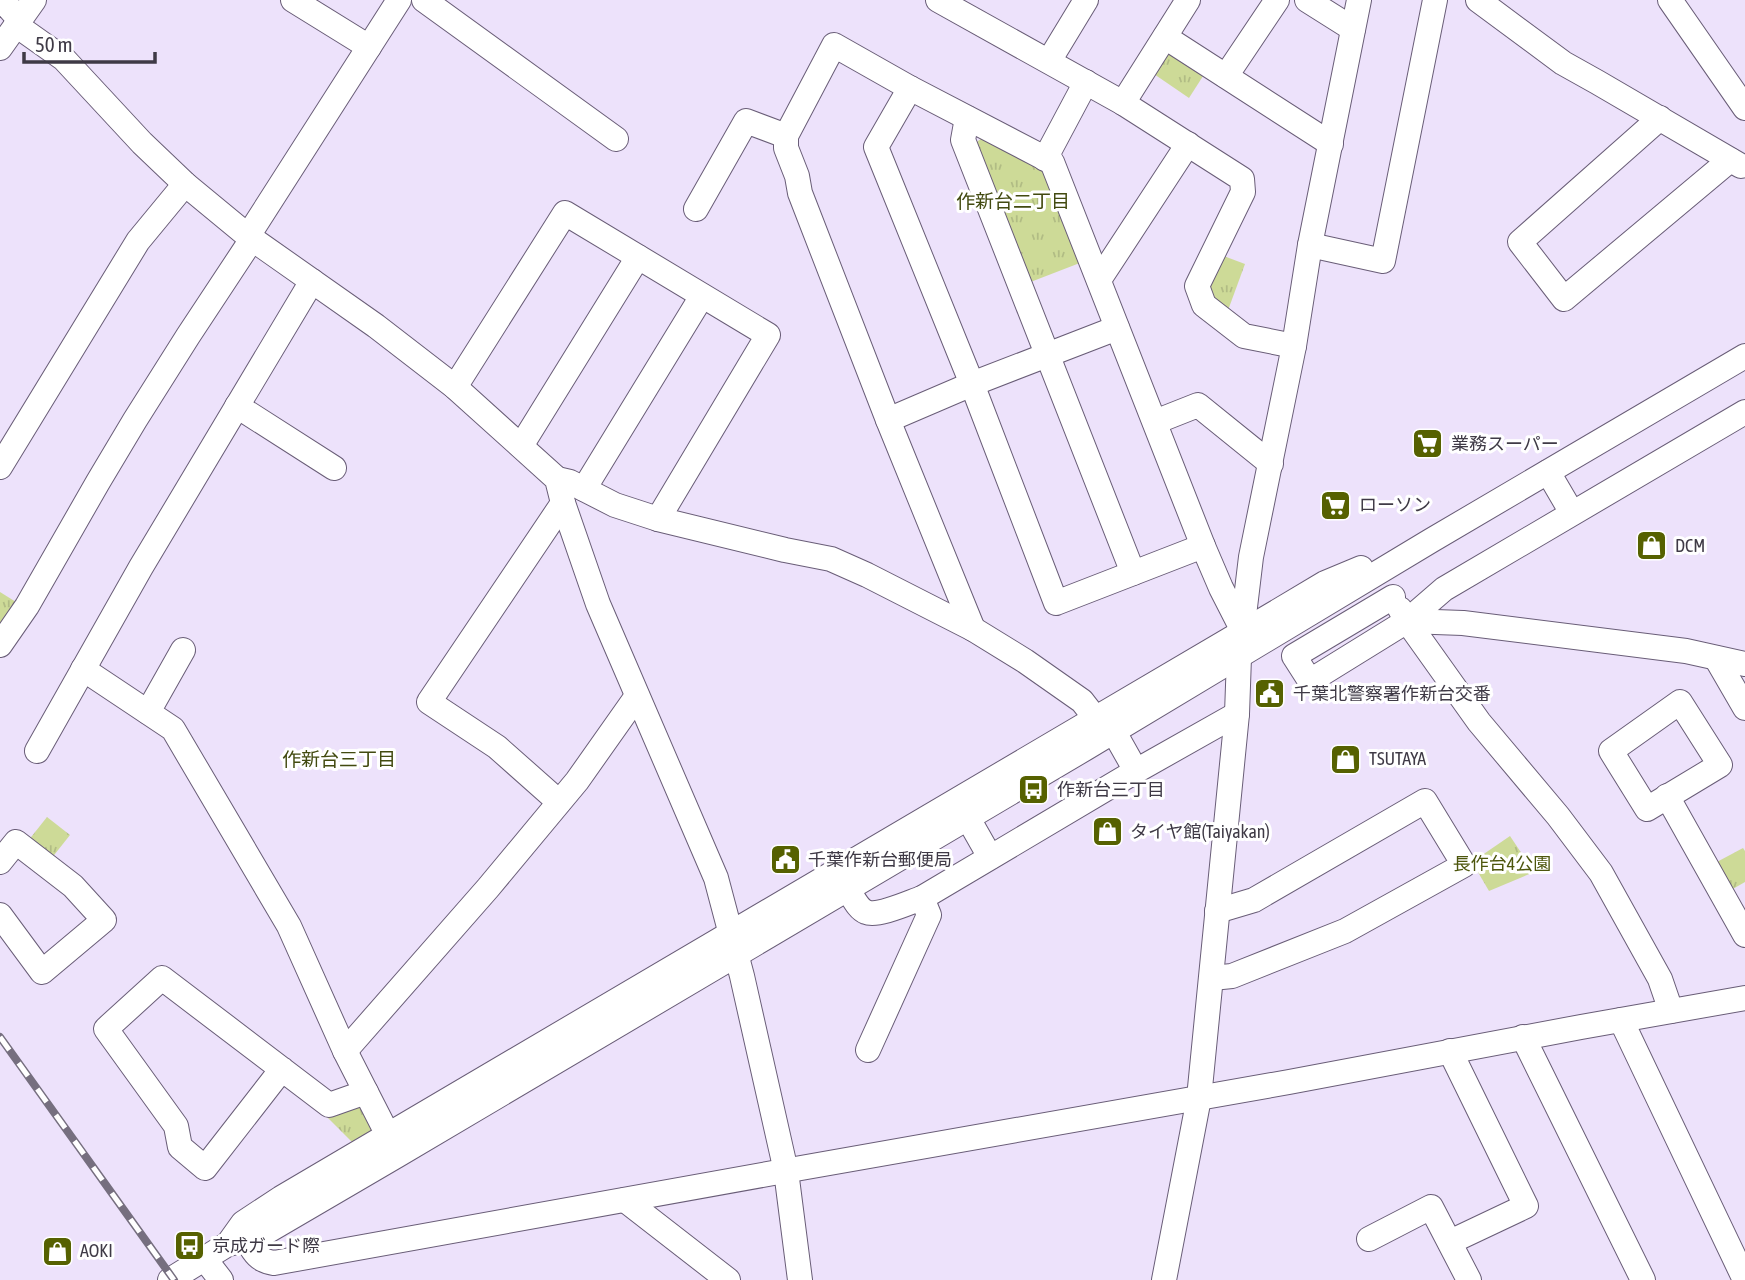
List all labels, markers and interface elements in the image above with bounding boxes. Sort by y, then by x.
scale bar [24,21,156,65]
text: 50 m [35,32,73,56]
district label: 作新台二丁目 [956,190,1070,212]
supermarket icon: 業務スーパー [1411,427,1445,461]
place label: 業務スーパー [1451,433,1559,454]
supermarket icon: ローソン [1319,488,1353,522]
place label: ローソン [1359,494,1431,515]
shop icon: DCM [1635,529,1669,563]
place label: DCM [1675,535,1705,556]
public building icon: 千葉北警察署作新台交番 [1253,677,1287,711]
place label: 千葉北警察署作新台交番 [1293,683,1491,704]
shop icon: TSUTAYA [1329,742,1363,776]
district label: 作新台三丁目 [282,748,396,770]
place label: TSUTAYA [1369,748,1426,769]
bus stop icon: 作新台三丁目 [1017,773,1051,807]
place label: 作新台三丁目 [1057,779,1165,800]
shop icon: タイヤ館(Taiyakan) [1090,815,1124,849]
place label: タイヤ館(Taiyakan) [1130,821,1270,842]
public building icon: 千葉作新台郵便局 [768,843,802,877]
place label: 千葉作新台郵便局 [808,849,952,870]
park label: 長作台4公園 [1453,853,1551,874]
bus stop icon: 京成ガード際 [172,1229,206,1263]
shop icon: AOKI [40,1234,74,1268]
place label: 京成ガード際 [212,1235,320,1256]
place label: AOKI [80,1240,113,1261]

